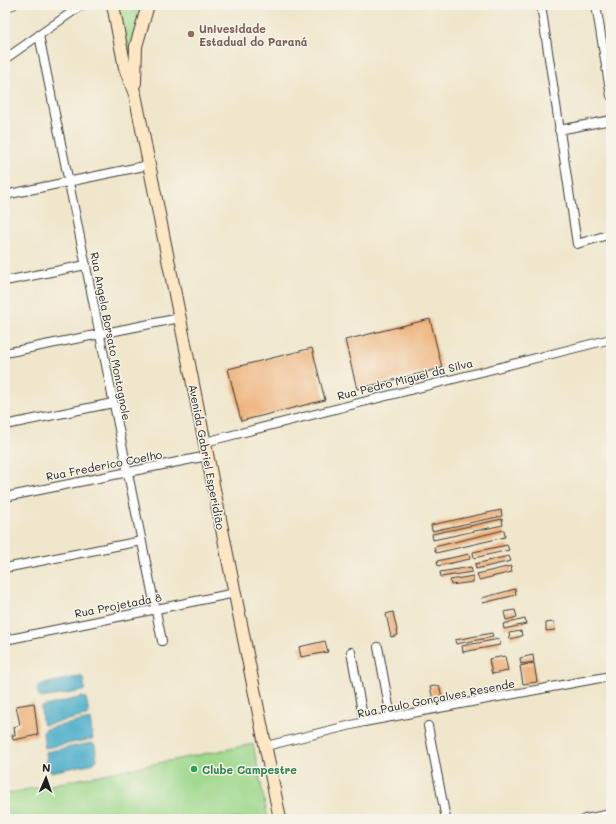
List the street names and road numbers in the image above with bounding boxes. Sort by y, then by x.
street label: Rua Angela Borsato Montagnole [87,251,135,422]
street label: Rua Pedro Miguel da Silva [336,355,475,403]
street label: Avenida Gabriel Esperidião [186,383,229,531]
street label: Rua Frederico Coelho [45,446,164,484]
street label: Rua Projetada 8 [73,589,163,621]
street label: Rua Paulo Gonçalves Resende [356,675,516,721]

